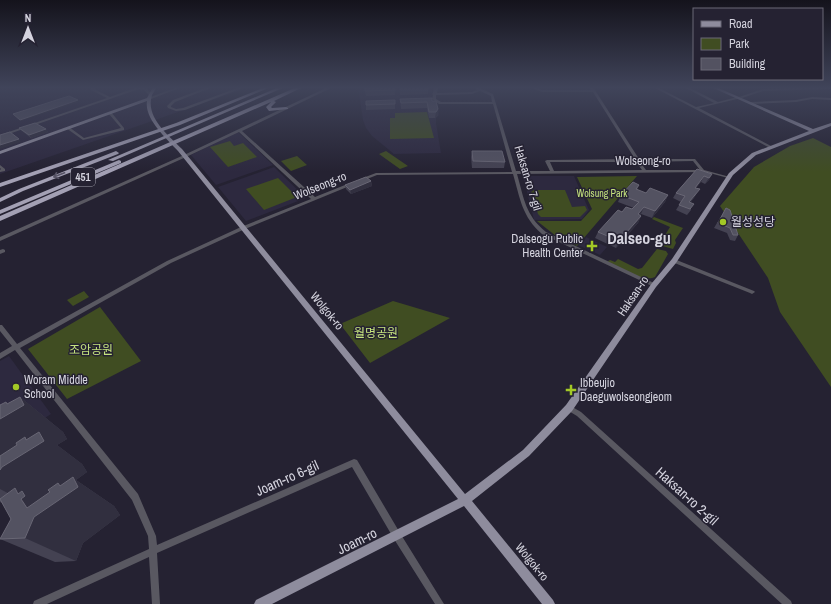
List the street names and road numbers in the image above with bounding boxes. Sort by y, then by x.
street label: Haksan-ro 7-gil [511,143,545,213]
street label: Wolseong-ro [615,153,671,169]
road number: 451 [71,168,95,186]
street label: Wolseong-ro [291,168,349,204]
street label: Haksan-ro [614,273,652,319]
street label: Wolgok-ro [307,289,347,333]
street label: Joam-ro 6-gil [252,456,322,500]
street label: Haksan-ro 2-gil [652,463,722,529]
street label: Joam-ro [334,524,380,558]
street label: Wolgok-ro [512,540,552,584]

